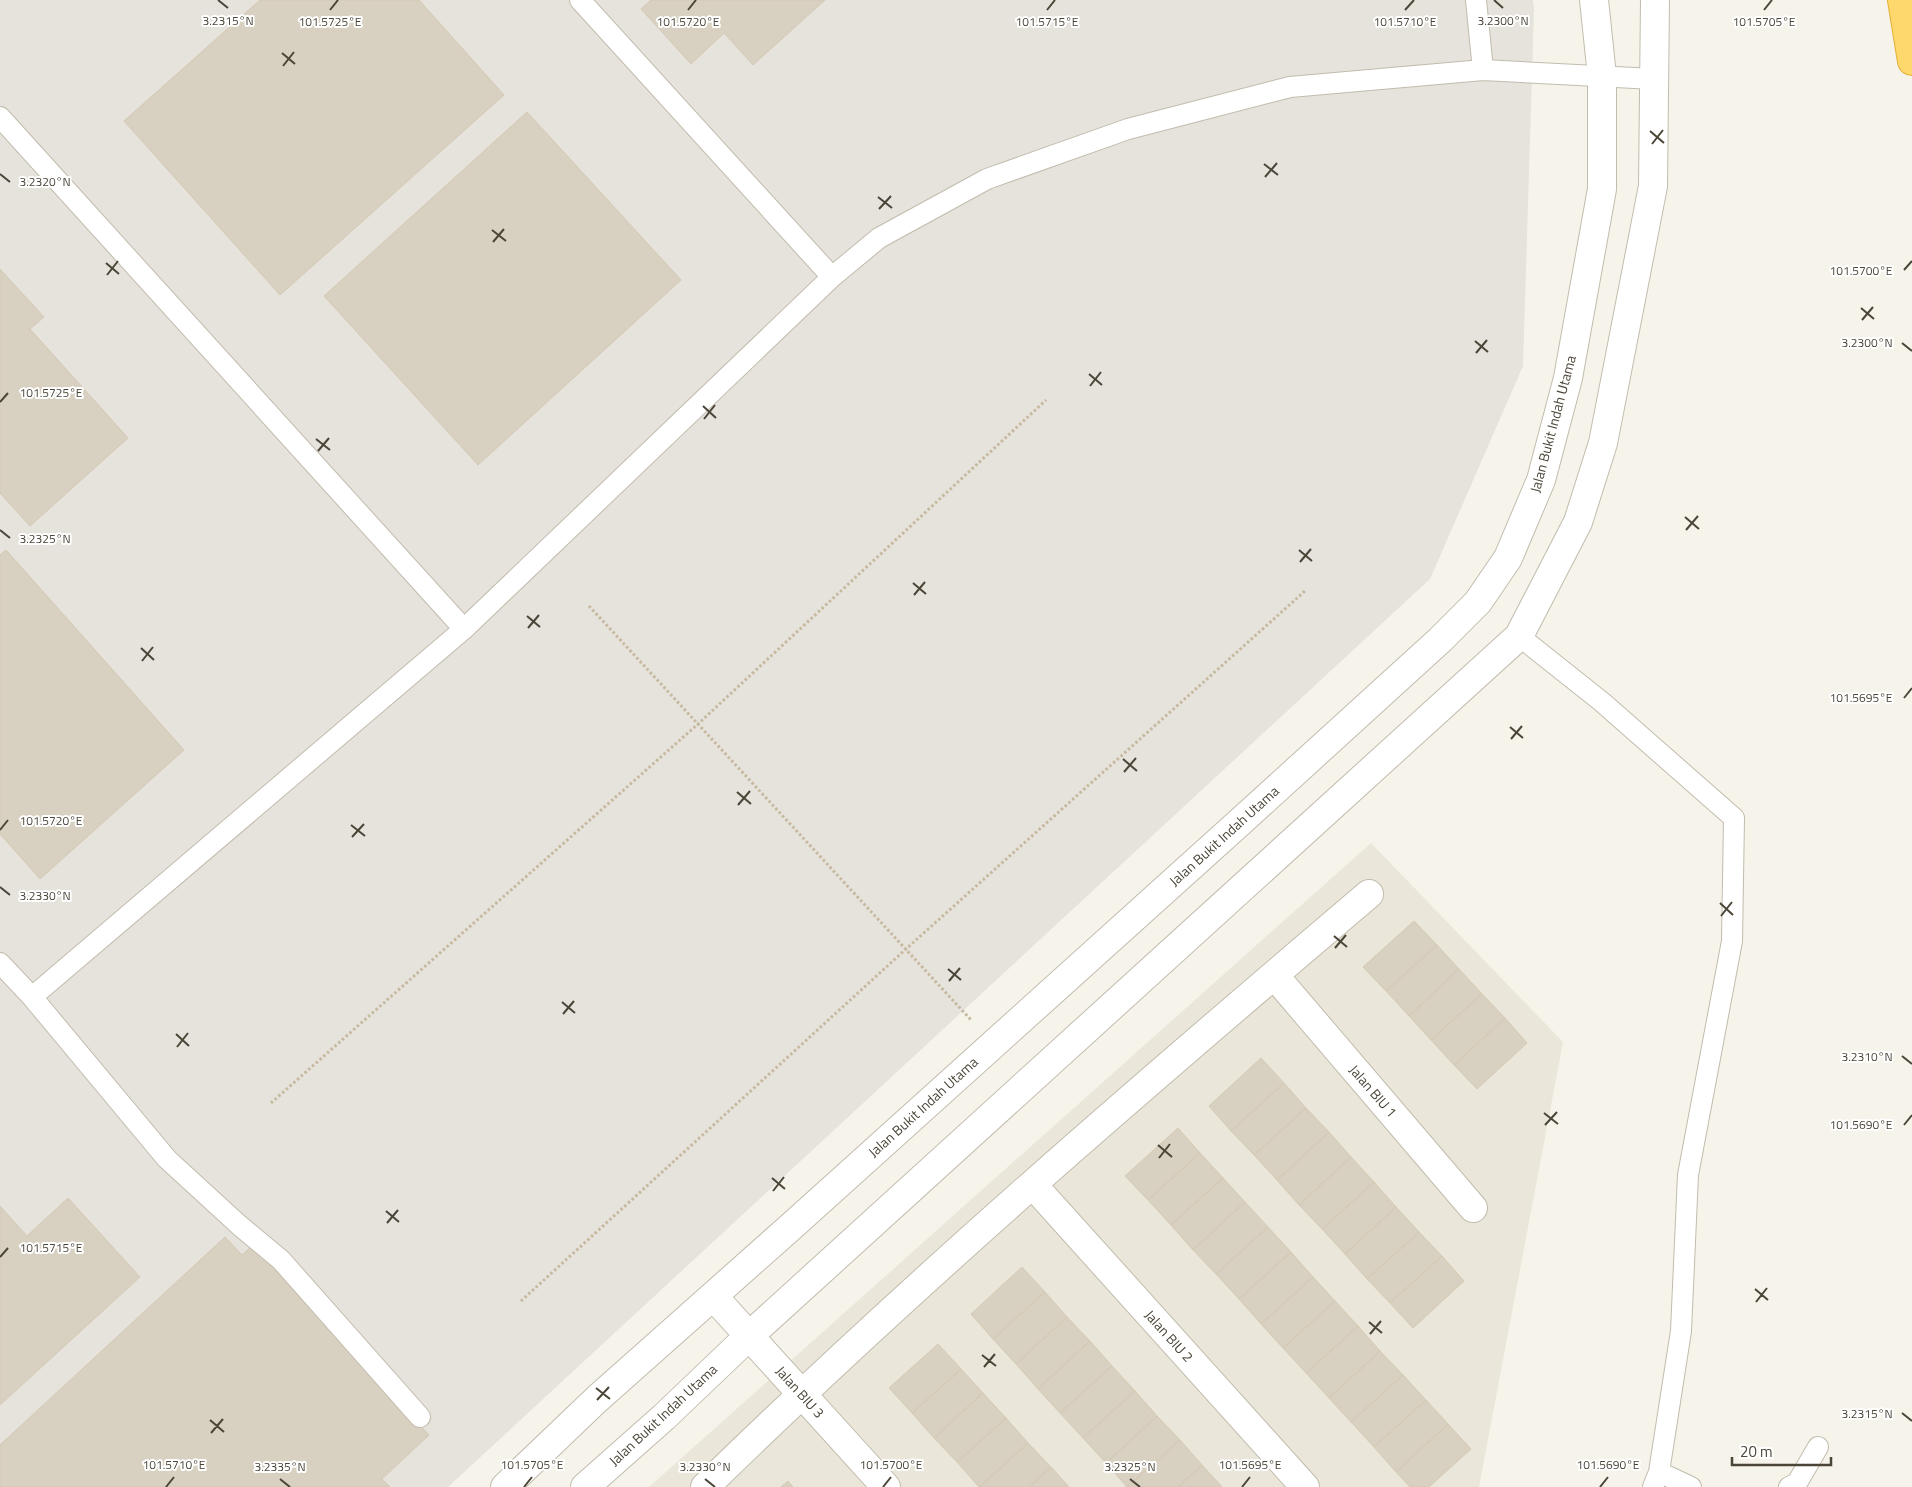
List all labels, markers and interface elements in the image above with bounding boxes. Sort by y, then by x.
text: 3.2315°N [202,11,254,30]
text: 3.2300°N [1477,11,1529,30]
text: 101.5725°E [299,12,362,31]
text: 101.5720°E [657,12,720,31]
text: 101.5715°E [1016,12,1079,31]
text: 101.5710°E [1374,12,1437,31]
text: 101.5705°E [1733,12,1796,31]
text: 3.2320°N [19,172,71,191]
text: 101.5700°E [1830,261,1893,280]
text: 3.2300°N [1841,333,1893,352]
street label: Jalan Bukit Indah Utama [1524,353,1581,495]
text: 101.5725°E [20,383,83,402]
text: 3.2325°N [19,529,71,548]
text: 101.5695°E [1830,688,1893,707]
street label: Jalan Bukit Indah Utama [1164,781,1283,891]
text: 101.5720°E [20,811,83,830]
text: 3.2330°N [19,886,71,905]
text: 3.2310°N [1841,1047,1893,1066]
street label: Jalan Bukit Indah Utama [863,1052,982,1162]
street label: Jalan BIU 1 [1344,1060,1402,1122]
text: 101.5690°E [1830,1115,1893,1134]
text: 101.5715°E [20,1238,83,1257]
street label: Jalan BIU 2 [1140,1305,1199,1366]
street label: Jalan Bukit Indah Utama [604,1359,722,1471]
street label: Jalan BIU 3 [771,1361,830,1422]
text: 3.2315°N [1841,1404,1893,1423]
scale bar [1732,1434,1831,1466]
text: 20 m [1740,1440,1773,1463]
text: 101.5710°E [143,1455,206,1474]
text: 101.5705°E [501,1455,564,1474]
text: 101.5700°E [860,1455,923,1474]
text: 101.5695°E [1219,1455,1282,1474]
text: 101.5690°E [1577,1455,1640,1474]
text: 3.2335°N [254,1457,306,1476]
text: 3.2330°N [679,1457,731,1476]
text: 3.2325°N [1104,1457,1156,1476]

